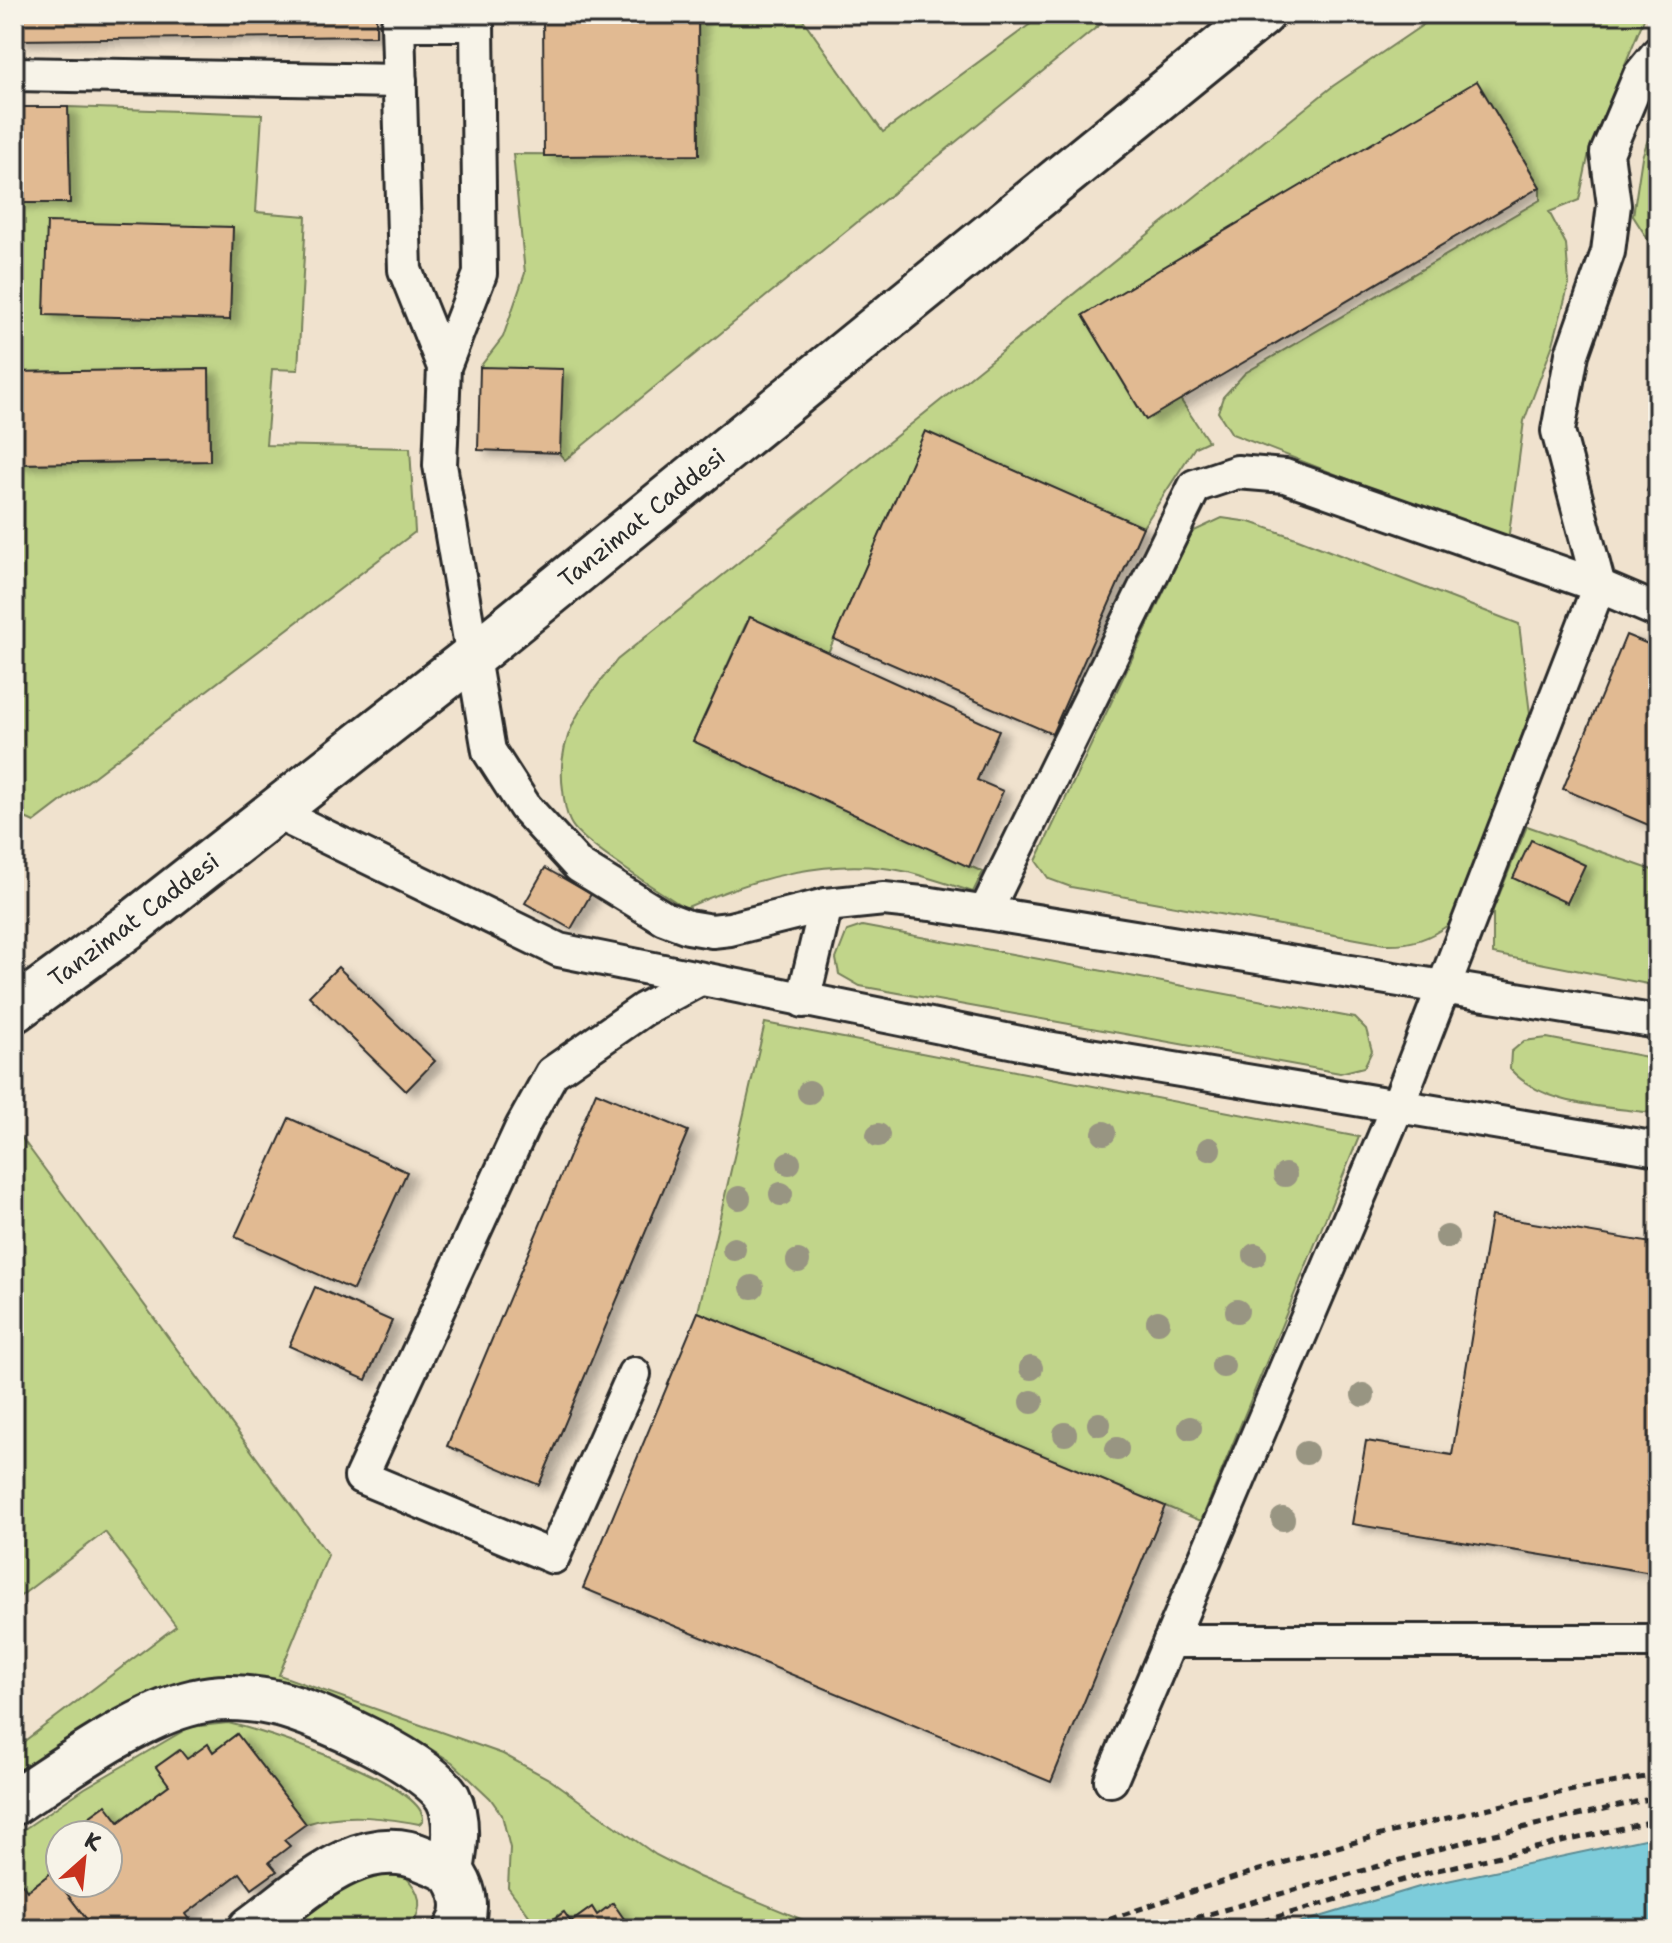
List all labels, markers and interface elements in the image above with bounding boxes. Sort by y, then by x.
street label: Tanzimat Caddesi [552,441,732,595]
street label: Tanzimat Caddesi [42,845,226,995]
north arrow [44,1819,124,1899]
text: K [80,1825,106,1858]

